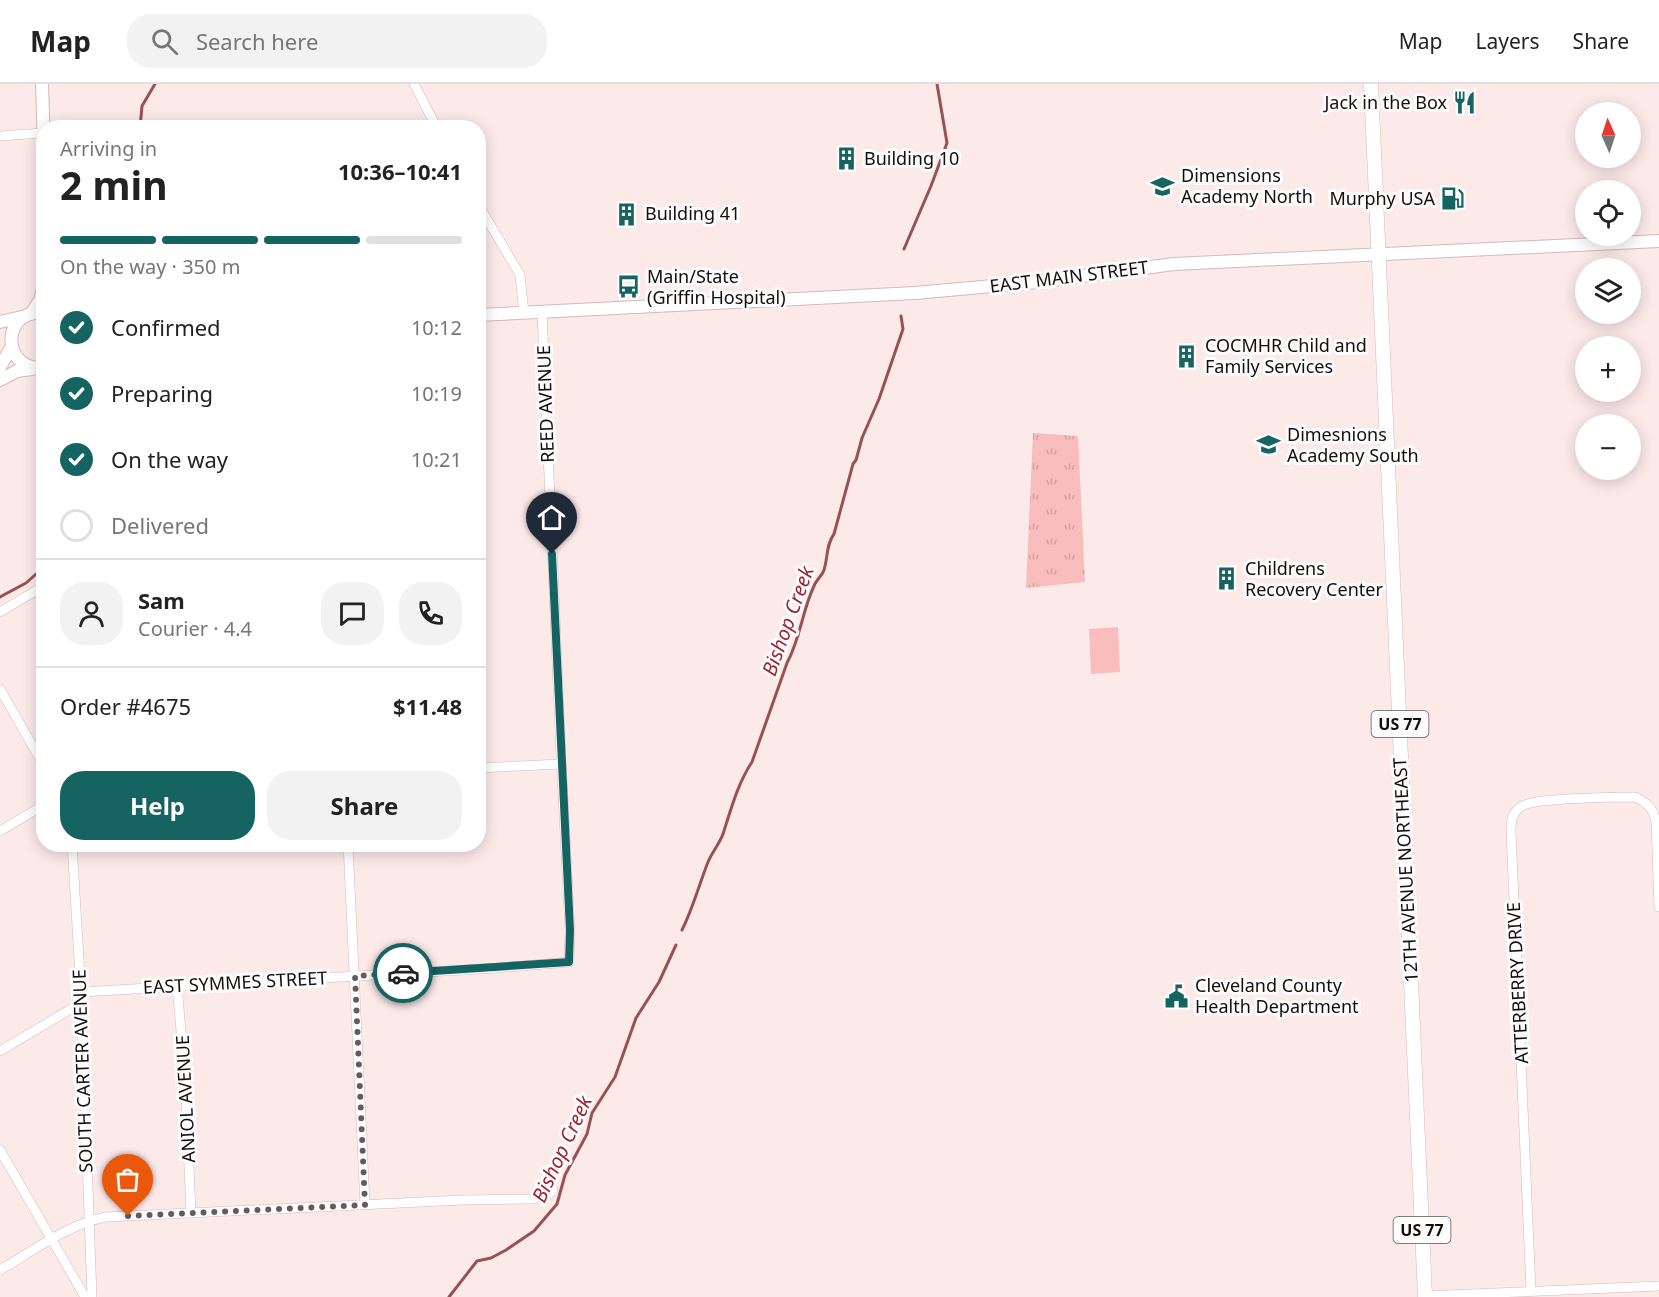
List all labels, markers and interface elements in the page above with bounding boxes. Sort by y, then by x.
search box [127,14,547,68]
text: Map [30,22,91,60]
icon: search [148,25,181,58]
text: Search here [196,26,318,56]
text: Map [1399,27,1443,55]
text: Layers [1476,27,1540,55]
text: Share [1573,27,1629,55]
place label: Jack in the Box [1322,90,1447,114]
restaurant icon: Jack in the Box [1452,90,1478,116]
north arrow [1575,102,1641,168]
map controls [1575,102,1641,480]
text: Arriving in [60,135,157,162]
building icon: Building 10 [833,146,859,172]
place label: Building 10 [864,146,959,170]
text: 10:36–10:41 [338,156,462,186]
text: 2 min [60,158,167,211]
place label: Dimensions Academy North [1181,163,1313,208]
school or university icon: Dimensions Academy North [1150,173,1176,199]
button: locate [1575,180,1641,246]
place label: Murphy USA [1330,186,1435,210]
fuel station icon: Murphy USA [1440,186,1466,212]
building icon: Building 41 [614,201,640,227]
place label: Building 41 [645,201,740,225]
text: On the way · 350 m [60,253,240,280]
street label: EAST MAIN STREET [988,254,1149,298]
button: layers [1575,258,1641,324]
place label: Main/State (Griffin Hospital) [647,264,786,309]
bus stop icon: Main/State (Griffin Hospital) [616,274,642,300]
icon: check [60,311,93,344]
text: Confirmed [111,312,221,342]
text: 10:12 [411,314,462,341]
place label: COCMHR Child and Family Services [1205,333,1367,378]
button: + [1575,336,1641,402]
building icon: COCMHR Child and Family Services [1174,343,1200,369]
street label: REED AVENUE [531,345,559,463]
icon: check [60,377,93,410]
text: Preparing [111,378,213,408]
text: 10:19 [411,380,462,407]
button: − [1575,414,1641,480]
place label: Dimesnions Academy South [1287,422,1419,467]
school or university icon: Dimesnions Academy South [1256,432,1282,458]
icon: check [60,443,93,476]
text: On the way [111,444,228,474]
text: 10:21 [411,446,462,473]
pin [526,492,577,554]
icon: home [535,501,568,534]
text: Delivered [111,510,209,540]
place label: Childrens Recovery Center [1245,556,1383,601]
water label: Bishop Creek [755,561,820,679]
building icon: Childrens Recovery Center [1214,566,1240,592]
button: person [60,582,123,645]
button: chat [321,582,384,645]
button: phone [399,582,462,645]
text: Sam [138,585,185,615]
text: Courier · 4.4 [138,615,252,642]
text: Order #4675 [60,691,191,721]
text: $11.48 [393,691,462,721]
road number: US 77 [1372,711,1428,737]
street label: 12TH AVENUE NORTHEAST [1387,757,1423,983]
button: Help [60,771,255,840]
button: Share [267,771,462,840]
street label: ATTERBERRY DRIVE [1501,902,1533,1065]
courier [373,943,433,1003]
icon: car [387,957,420,990]
street label: EAST SYMMES STREET [142,965,328,999]
street label: SOUTH CARTER AVENUE [66,969,98,1173]
place label: Cleveland County Health Department [1195,973,1359,1018]
public building icon: Cleveland County Health Department [1164,983,1190,1009]
street label: ANIOL AVENUE [170,1035,200,1164]
water label: Bishop Creek [525,1090,598,1206]
pin [102,1154,153,1216]
icon: bag [111,1163,144,1196]
road number: US 77 [1394,1217,1450,1243]

